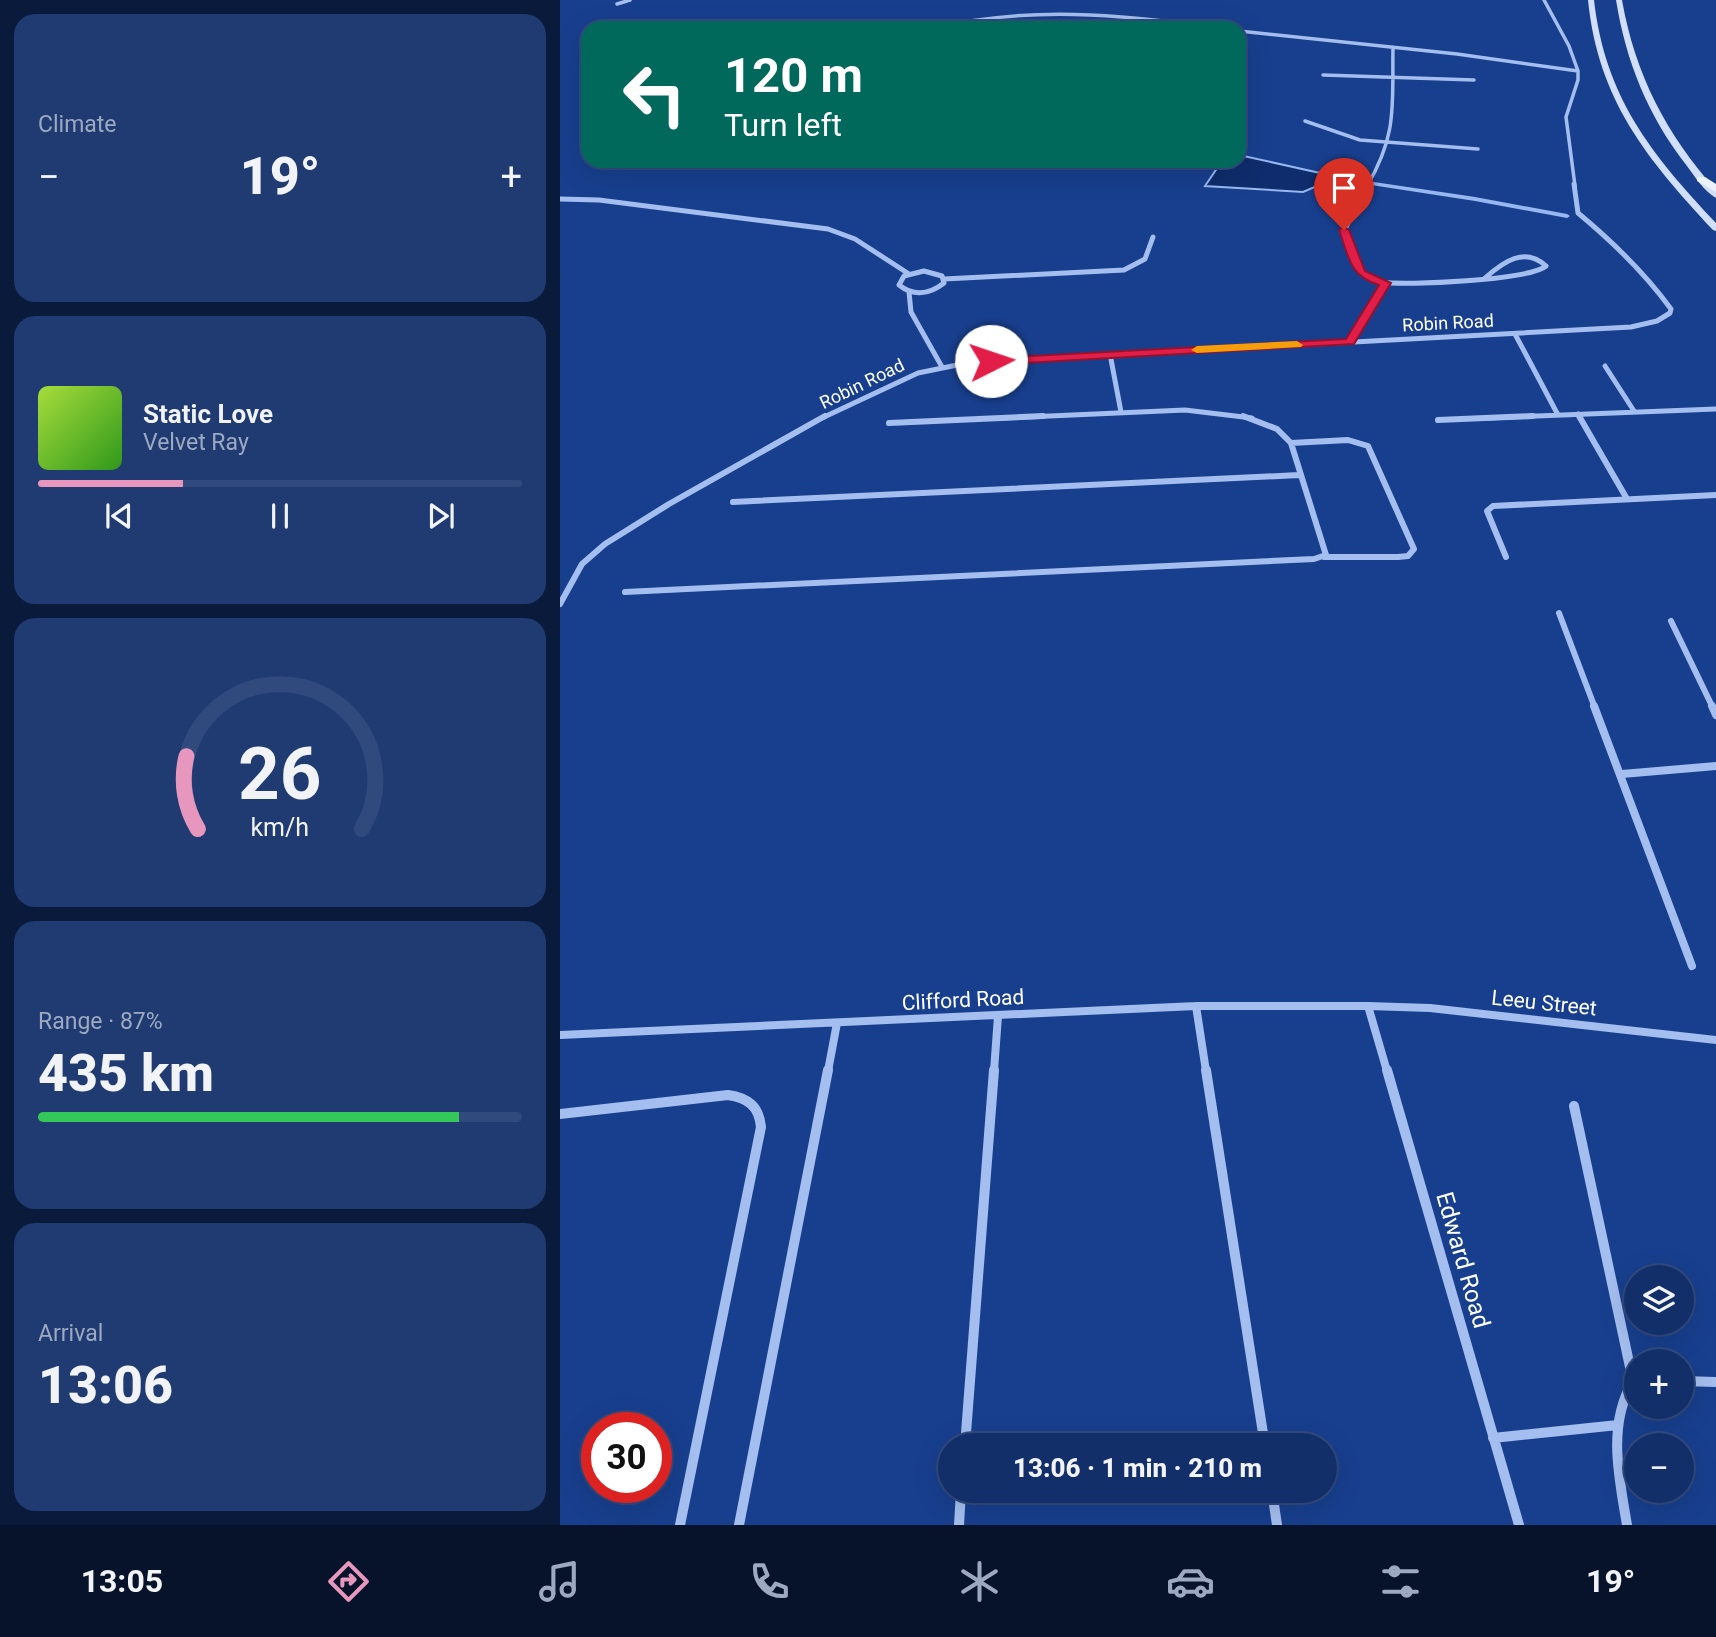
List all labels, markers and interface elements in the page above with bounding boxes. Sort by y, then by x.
text: 120 m [724,47,863,104]
icon: left [609,49,700,140]
text: Turn left [724,106,842,144]
text: Climate [38,111,117,138]
text: 19° [240,146,320,207]
text: − [38,155,60,199]
text: + [500,155,522,199]
pin [1314,158,1374,230]
icon: arrive [1325,169,1363,207]
street label: Robin Road [1402,310,1494,335]
position arrow [954,324,1028,398]
street label: Robin Road [816,354,908,413]
text: Static Love [143,399,273,429]
text: Velvet Ray [143,429,249,456]
icon: previous [100,497,138,535]
icon: pause [261,497,299,535]
icon: next [422,497,460,535]
text: 26 [238,731,322,817]
text: km/h [251,812,309,841]
street label: Clifford Road [901,985,1025,1015]
street label: Leeu Street [1490,986,1598,1020]
text: Range · 87% [38,1008,163,1035]
text: 435 km [38,1043,214,1104]
street label: Edward Road [1430,1189,1496,1331]
map controls [1624,1265,1694,1503]
button: layers [1624,1265,1694,1335]
text: Arrival [38,1320,103,1347]
button: + [1624,1349,1694,1419]
text: 13:06 [38,1355,173,1416]
speed limit sign: 30 [581,1412,672,1503]
button: − [1624,1433,1694,1503]
text: 13:06 · 1 min · 210 m [1013,1453,1262,1483]
icon: directions [324,1557,373,1606]
icon: music [535,1557,584,1606]
icon: phone [745,1557,794,1606]
icon: climate [955,1557,1004,1606]
icon: car [1166,1557,1215,1606]
icon: filters [1376,1557,1425,1606]
text: 13:05 [81,1562,163,1600]
text: 19° [1586,1562,1635,1600]

